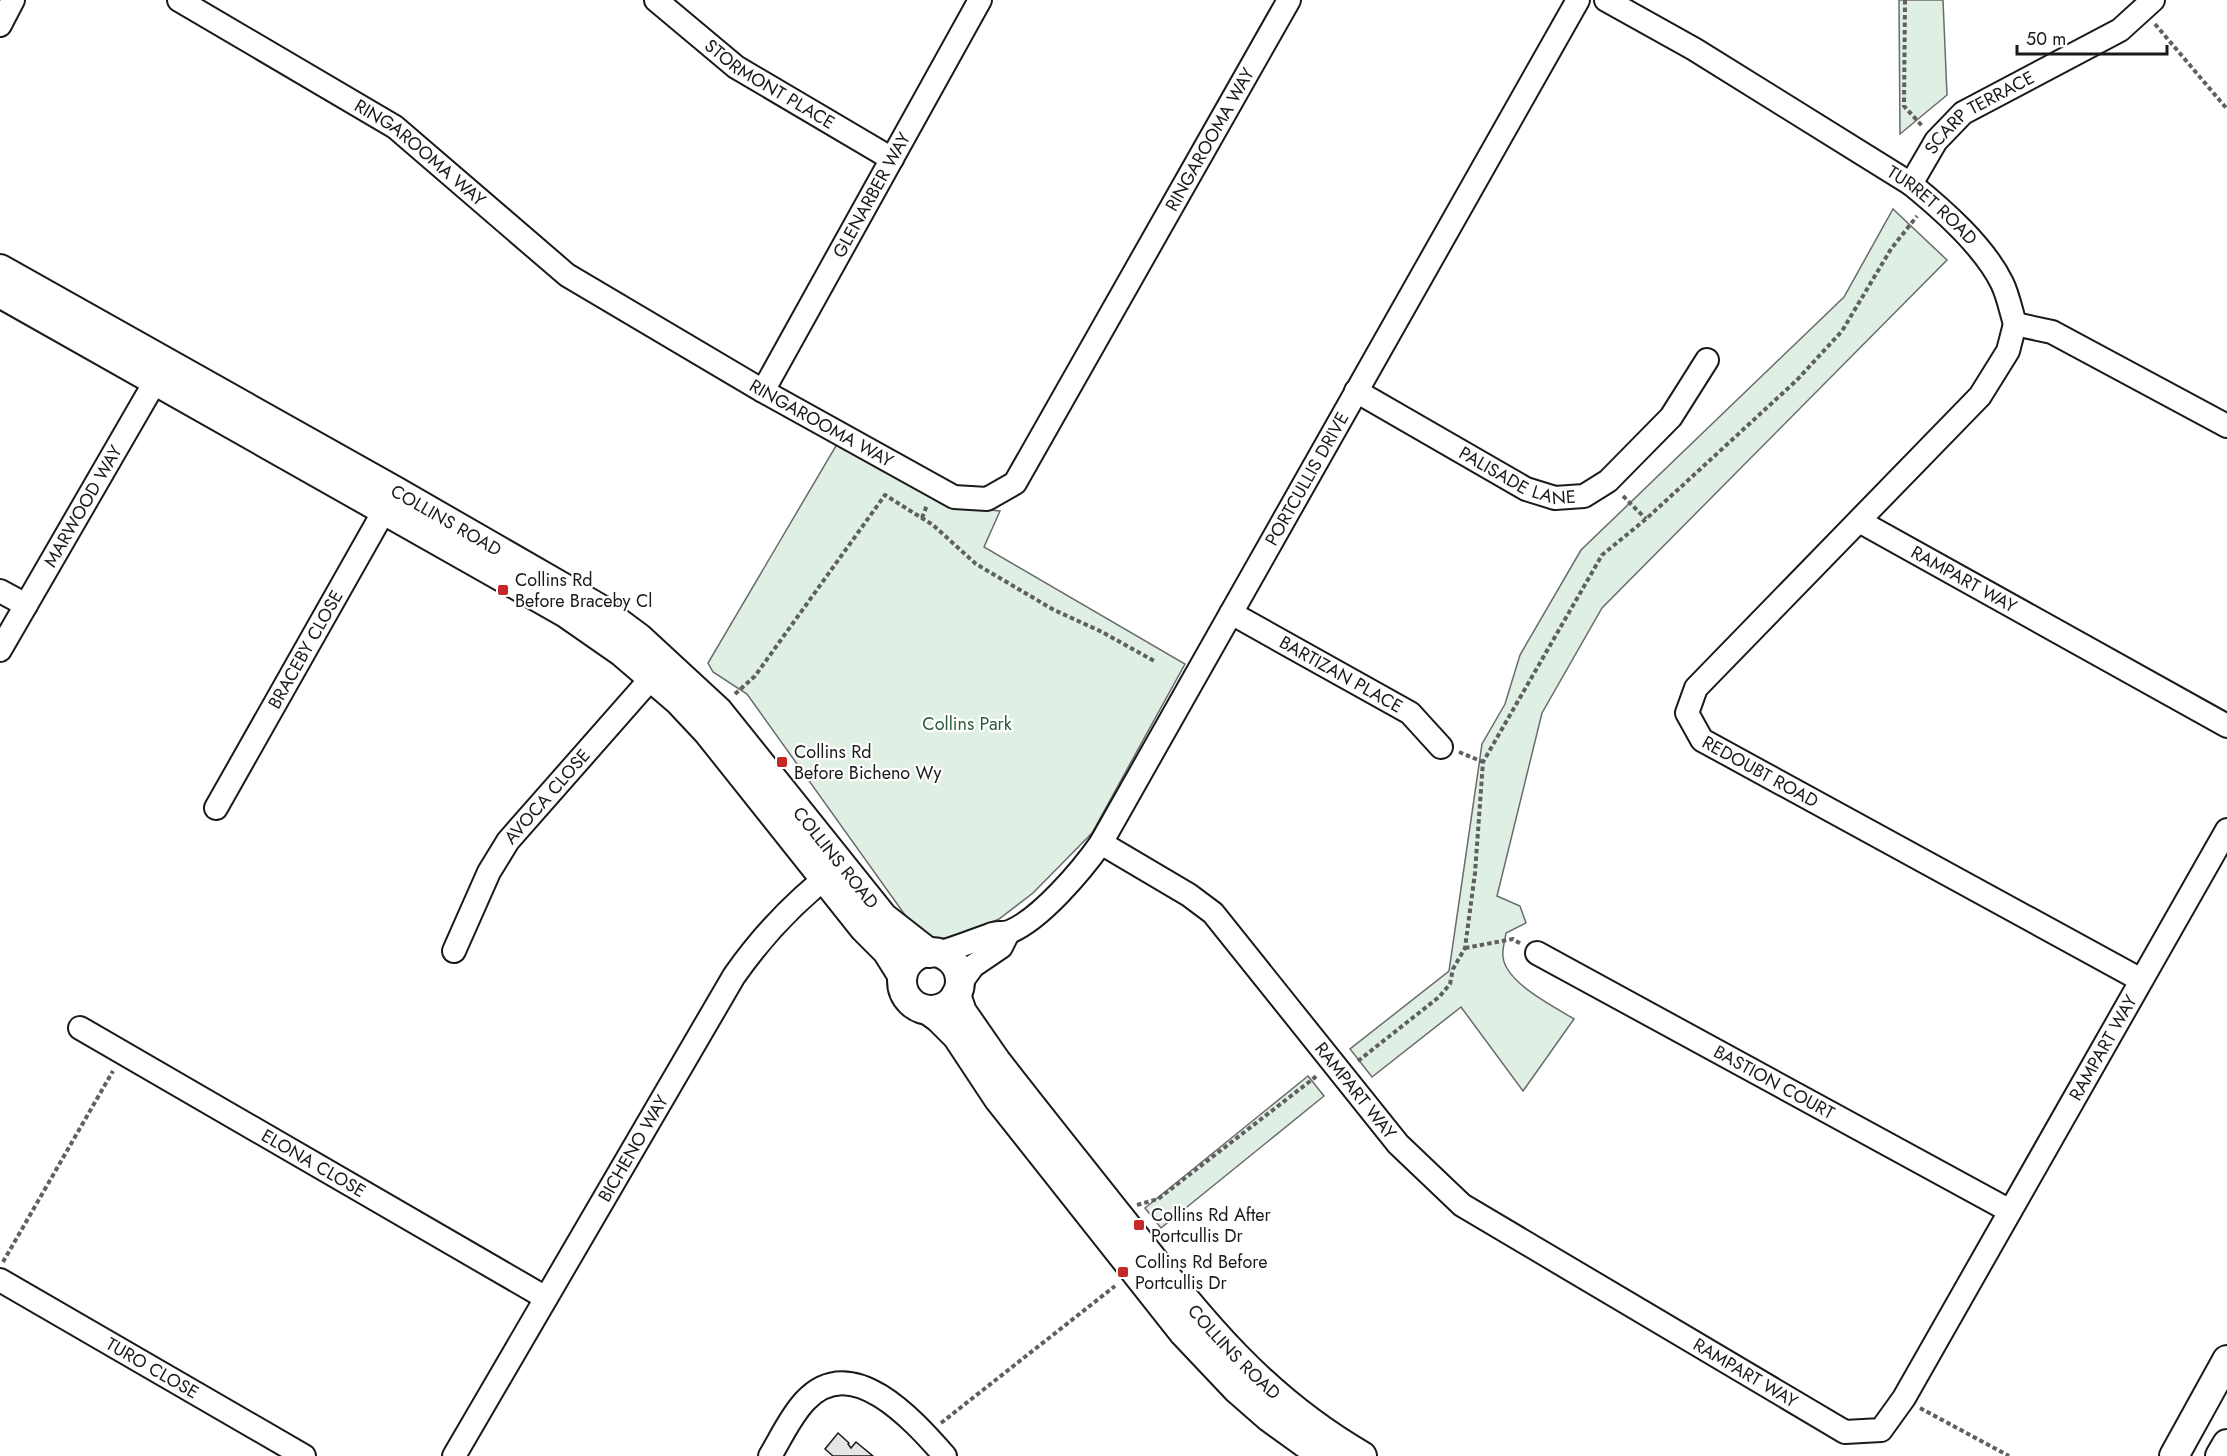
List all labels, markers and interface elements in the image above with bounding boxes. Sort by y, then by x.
scale bar [2017,18,2167,56]
text: 50 m [2026,26,2066,52]
street label: STORMONT PLACE [699,33,840,136]
street label: RINGAROOMA WAY [1159,62,1261,216]
street label: SCARP TERRACE [1918,65,2039,159]
street label: RINGAROOMA WAY [350,93,492,213]
street label: GLENARBER WAY [826,127,917,263]
street label: TURRET ROAD [1882,159,1983,251]
street label: RINGAROOMA WAY [745,373,899,474]
street label: PORTCULLIS DRIVE [1259,407,1355,550]
street label: MARWOOD WAY [38,440,129,572]
street label: PALISADE LANE [1454,440,1577,511]
street label: COLLINS ROAD [386,478,506,563]
street label: RAMPART WAY [1906,539,2022,620]
place label: Collins Rd Before Braceby Cl [515,567,652,614]
marker: Collins Rd Before Braceby Cl [496,583,510,597]
street label: BRACEBY CLOSE [262,585,350,714]
street label: BARTIZAN PLACE [1275,630,1407,719]
park label: Collins Park [922,711,1012,737]
street label: REDOUBT ROAD [1697,729,1823,814]
place label: Collins Rd Before Bicheno Wy [794,739,941,786]
street label: AVOCA CLOSE [498,743,596,850]
marker: Collins Rd Before Bicheno Wy [775,755,789,769]
street label: COLLINS ROAD [787,801,885,915]
street label: RAMPART WAY [2063,990,2144,1105]
street label: RAMPART WAY [1308,1037,1403,1146]
street label: BASTION COURT [1709,1039,1840,1126]
street label: BICHENO WAY [592,1089,675,1207]
street label: ELONA CLOSE [257,1123,371,1204]
place label: Collins Rd After Portcullis Dr [1151,1202,1272,1249]
marker: Collins Rd After Portcullis Dr [1132,1218,1146,1232]
place label: Collins Rd Before Portcullis Dr [1135,1249,1267,1296]
marker: Collins Rd Before Portcullis Dr [1116,1265,1130,1279]
street label: COLLINS ROAD [1181,1299,1286,1406]
street label: TURO CLOSE [101,1331,204,1405]
street label: RAMPART WAY [1688,1332,1803,1415]

